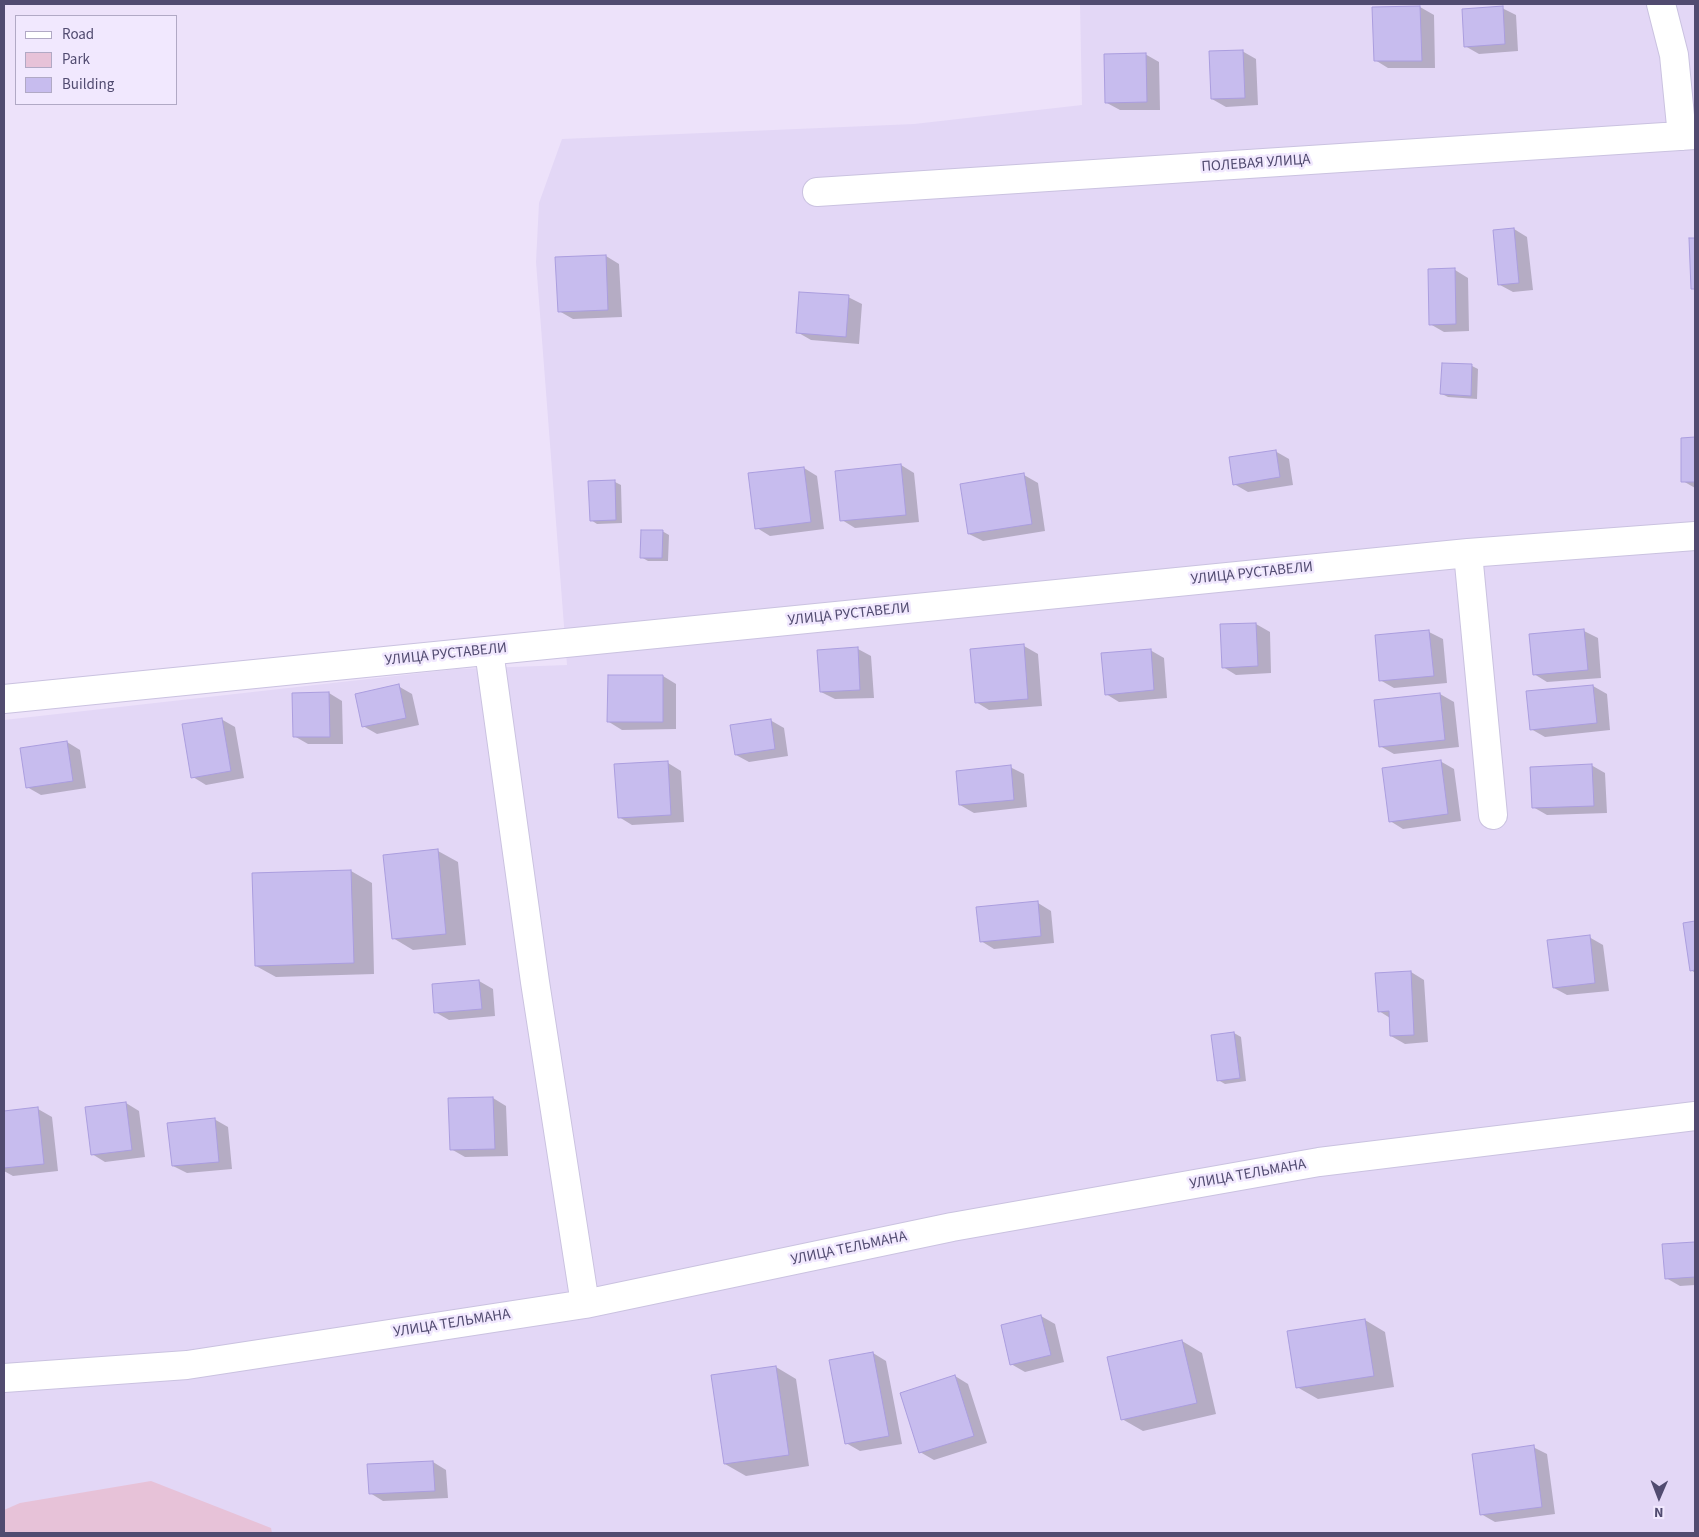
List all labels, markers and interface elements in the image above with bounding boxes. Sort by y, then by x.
legend [15,15,178,105]
text: Road [62,24,94,45]
text: Park [62,49,90,70]
text: Building [62,74,114,95]
street label: ПОЛЕВАЯ УЛИЦА [1201,151,1311,177]
street label: УЛИЦА РУСТАВЕЛИ [1190,559,1314,589]
street label: УЛИЦА РУСТАВЕЛИ [787,600,911,630]
street label: УЛИЦА РУСТАВЕЛИ [384,640,508,670]
street label: УЛИЦА ТЕЛЬМАНА [1188,1156,1308,1194]
street label: УЛИЦА ТЕЛЬМАНА [789,1228,909,1270]
street label: УЛИЦА ТЕЛЬМАНА [392,1306,512,1342]
north arrow [1634,1472,1684,1522]
text: N [1654,1502,1664,1522]

